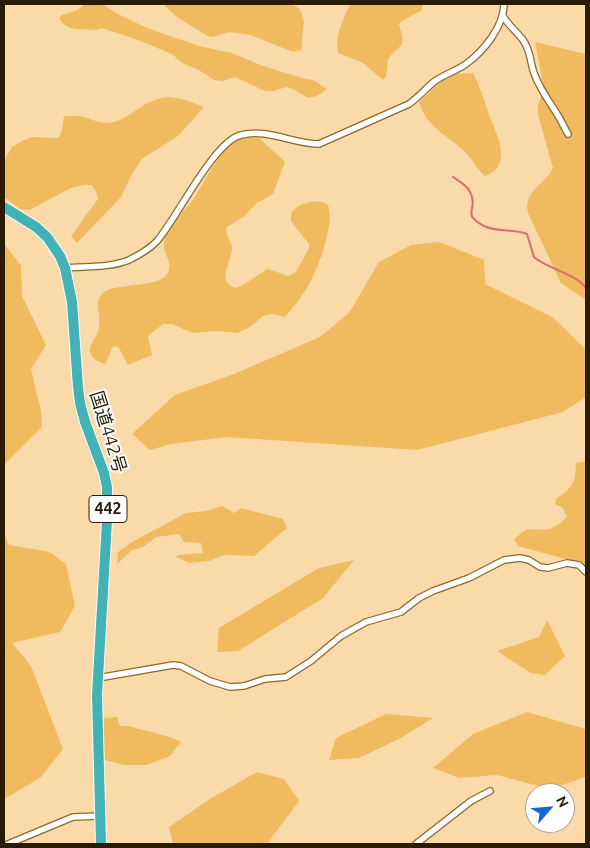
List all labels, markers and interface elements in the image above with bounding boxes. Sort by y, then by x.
street label: 国道442号 [85,388,131,476]
road number: 442 [89,496,127,522]
north arrow [525,783,575,833]
text: N [553,793,572,810]

